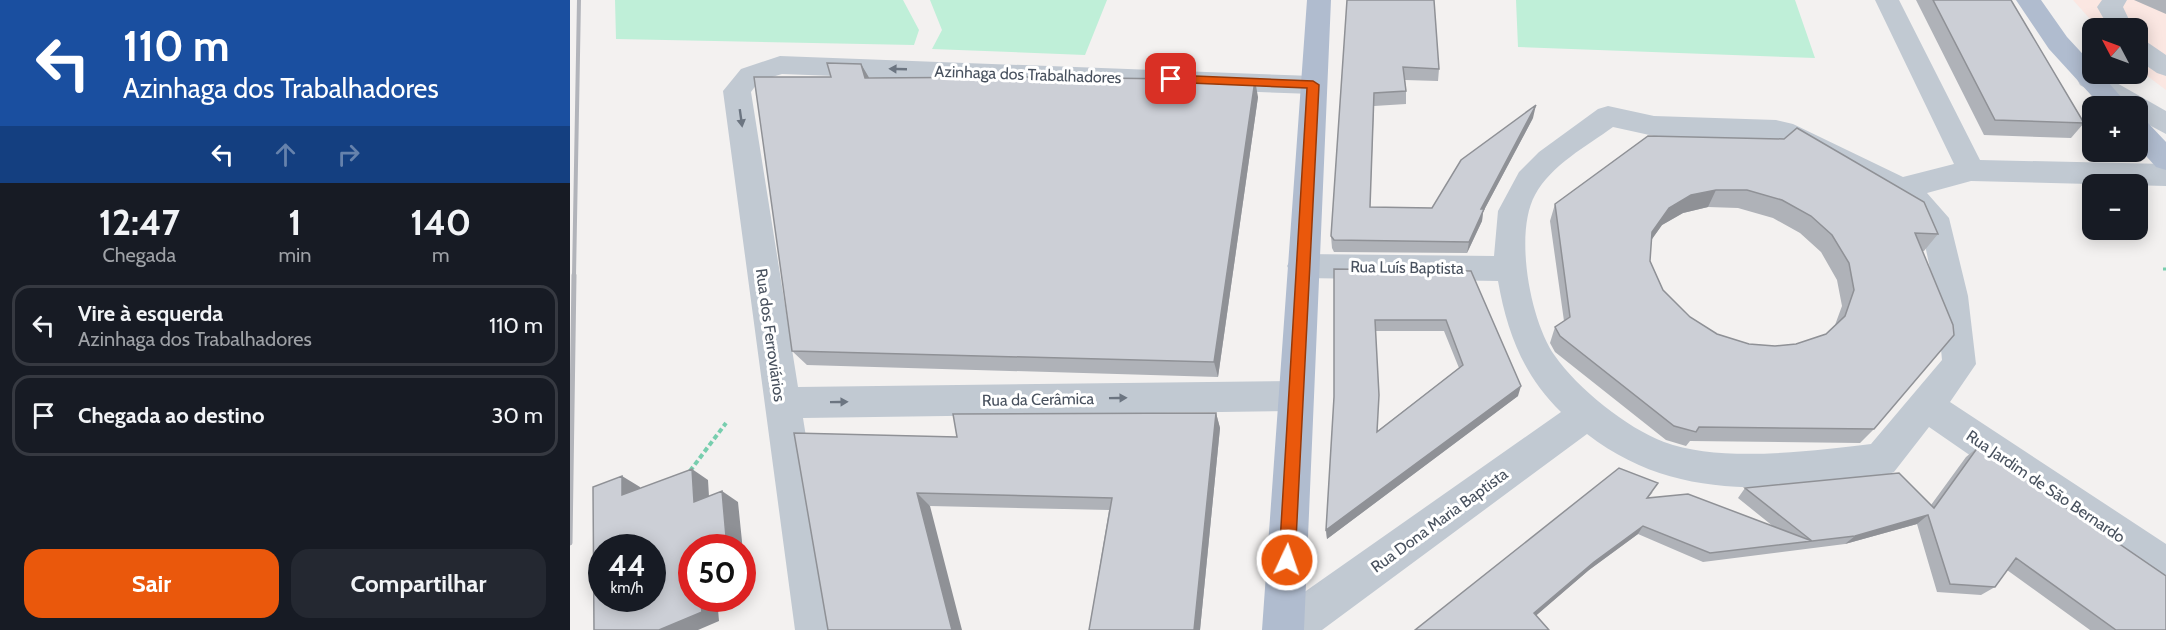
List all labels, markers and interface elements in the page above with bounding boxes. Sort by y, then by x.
north arrow [2082,18,2148,84]
map controls [2082,18,2148,240]
text: 110 m [123,20,230,72]
icon: left [24,24,102,102]
pin [1145,53,1196,104]
street label: Azinhaga dos Trabalhadores [934,62,1122,87]
icon: arrive [1154,62,1187,95]
one-way arrow [888,65,907,74]
text: Azinhaga dos Trabalhadores [123,72,439,105]
button: + [2082,96,2148,162]
one-way arrow [736,109,745,128]
icon: left [206,138,239,171]
icon: ahead [269,138,302,171]
icon: right [332,138,365,171]
button: − [2082,174,2148,240]
text: 12:47 [99,200,180,244]
text: 1 [288,200,302,244]
text: 140 [410,200,471,244]
text: Chegada [102,243,176,267]
text: min [278,243,311,267]
text: m [432,243,449,267]
street label: Rua Luís Baptista [1350,257,1464,278]
street label: Rua dos Ferroviários [752,267,789,403]
text: Vire à esquerda [78,300,223,327]
icon: left [27,309,60,342]
text: 110 m [489,312,543,339]
text: Azinhaga dos Trabalhadores [78,327,312,351]
street label: Rua da Cerâmica [982,389,1095,410]
one-way arrow [1109,393,1128,403]
one-way arrow [830,397,849,407]
icon: arrive [27,399,60,432]
text: Chegada ao destino [78,402,264,429]
text: 30 m [491,402,543,429]
street label: Rua Jardim de São Bernardo [1963,426,2129,547]
street label: Rua Dona Maria Baptista [1367,464,1512,576]
position arrow [1255,528,1319,592]
speed limit sign: 50 [678,534,756,612]
text: 44 [608,547,646,584]
button: Sair [24,549,279,618]
button: Compartilhar [291,549,546,618]
text: km/h [611,579,643,597]

